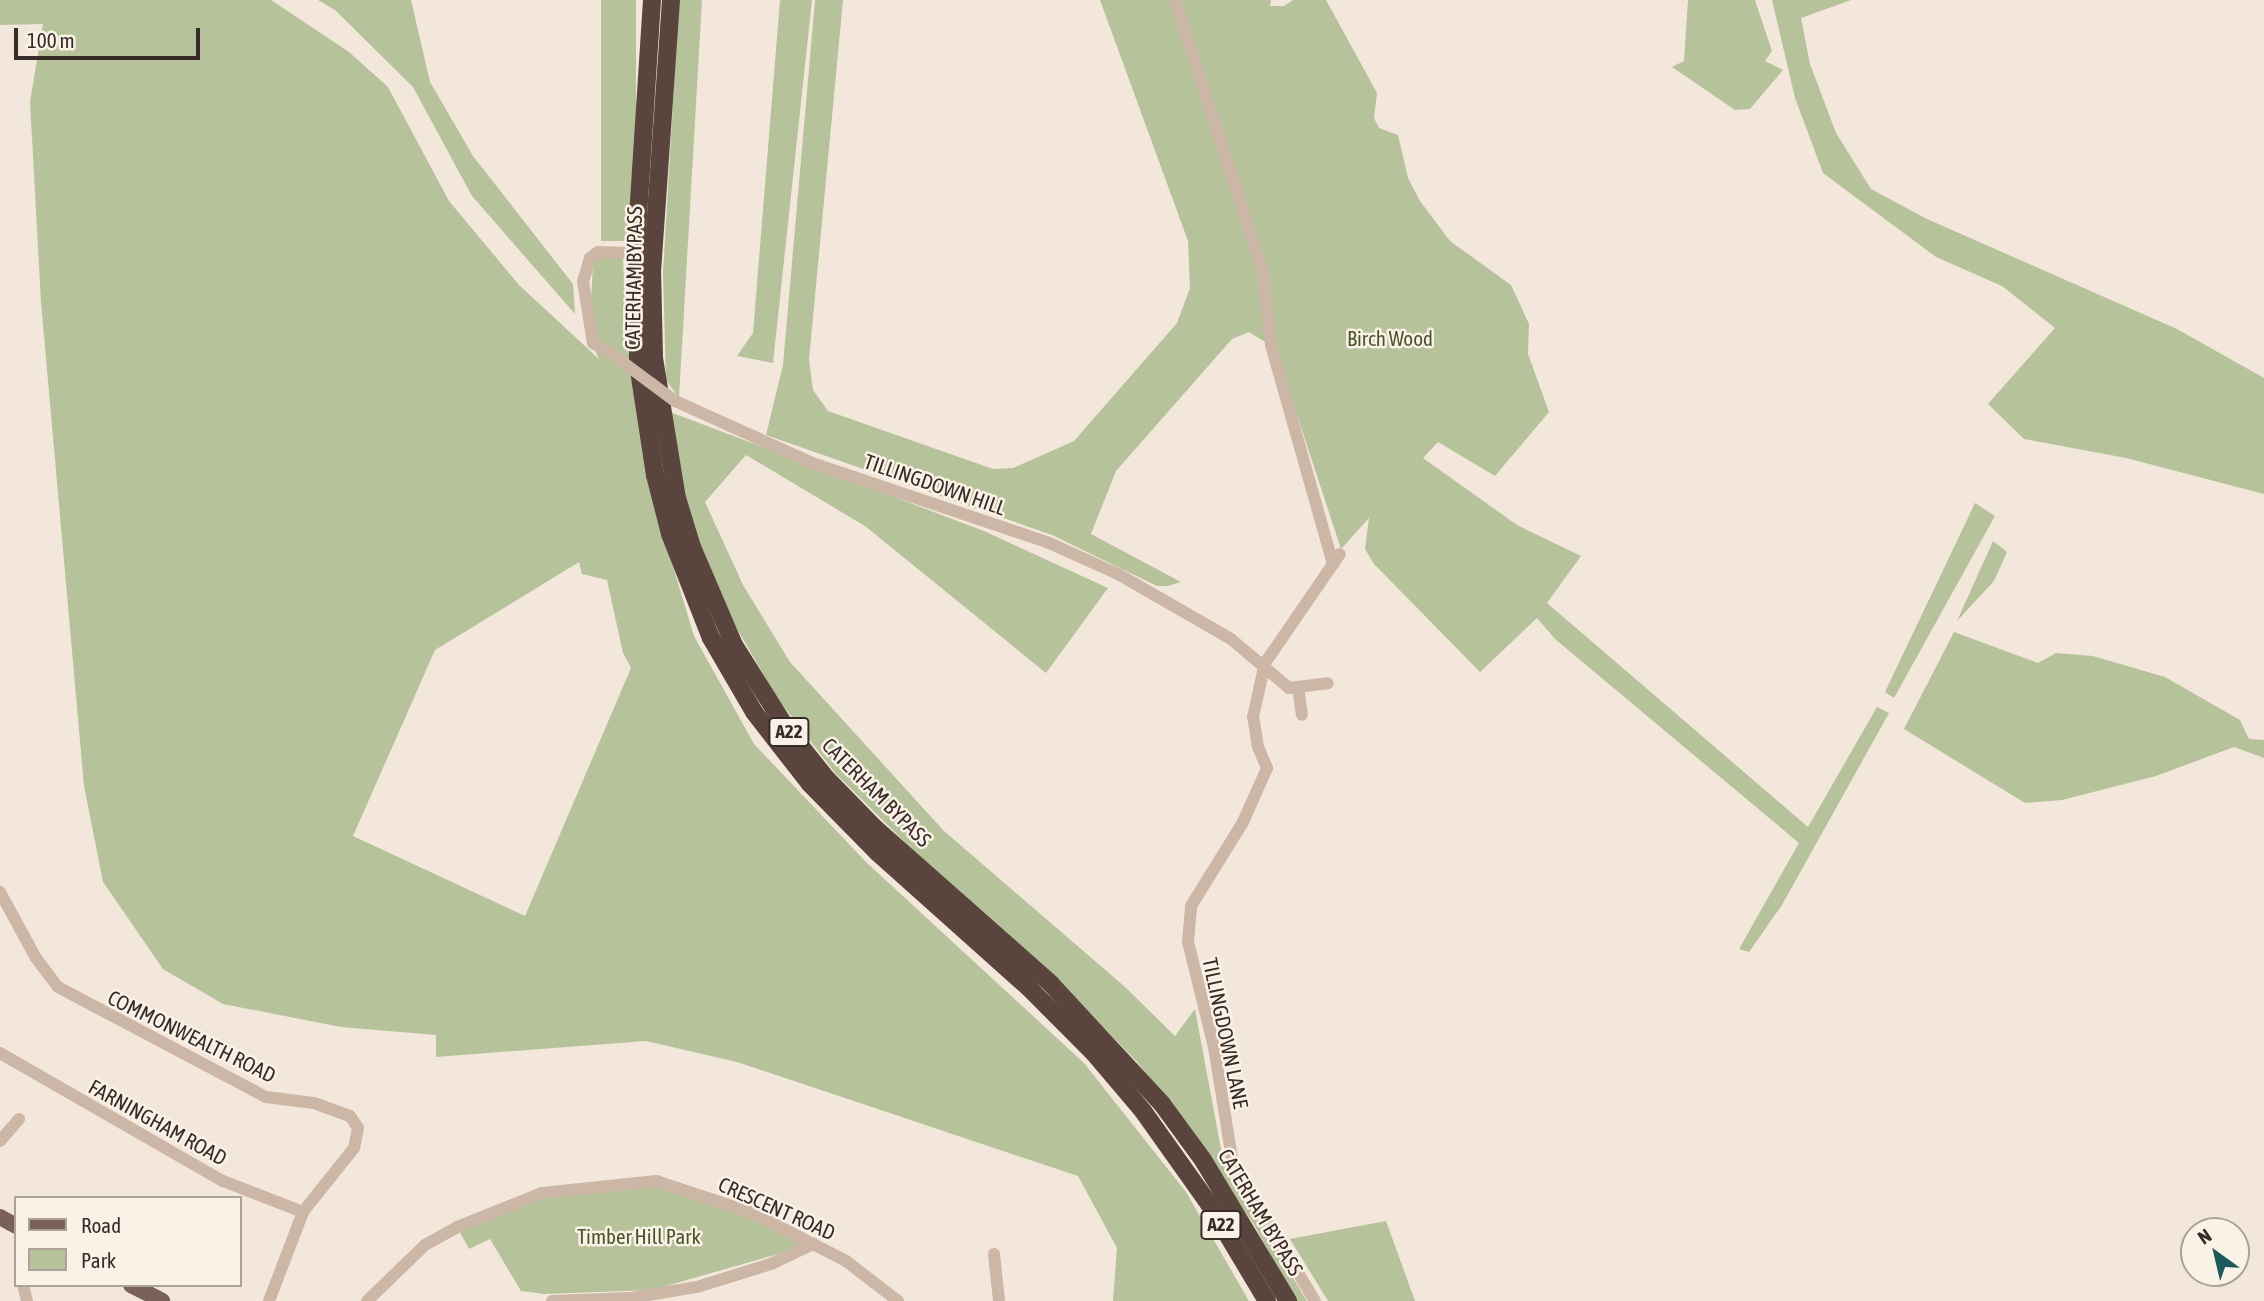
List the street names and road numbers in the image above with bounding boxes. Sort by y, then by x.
street label: CATERHAM BYPASS [619,206,647,350]
street label: TILLINGDOWN HILL [861,448,1009,520]
road number: A22 [768,716,810,748]
street label: CATERHAM BYPASS [817,732,937,852]
street label: TILLINGDOWN LANE [1198,955,1254,1111]
street label: COMMONWEALTH ROAD [104,984,280,1088]
street label: FARNINGHAM ROAD [84,1074,232,1170]
street label: CATERHAM BYPASS [1213,1144,1309,1280]
street label: CRESCENT ROAD [715,1171,839,1245]
road number: A22 [1200,1210,1242,1240]

